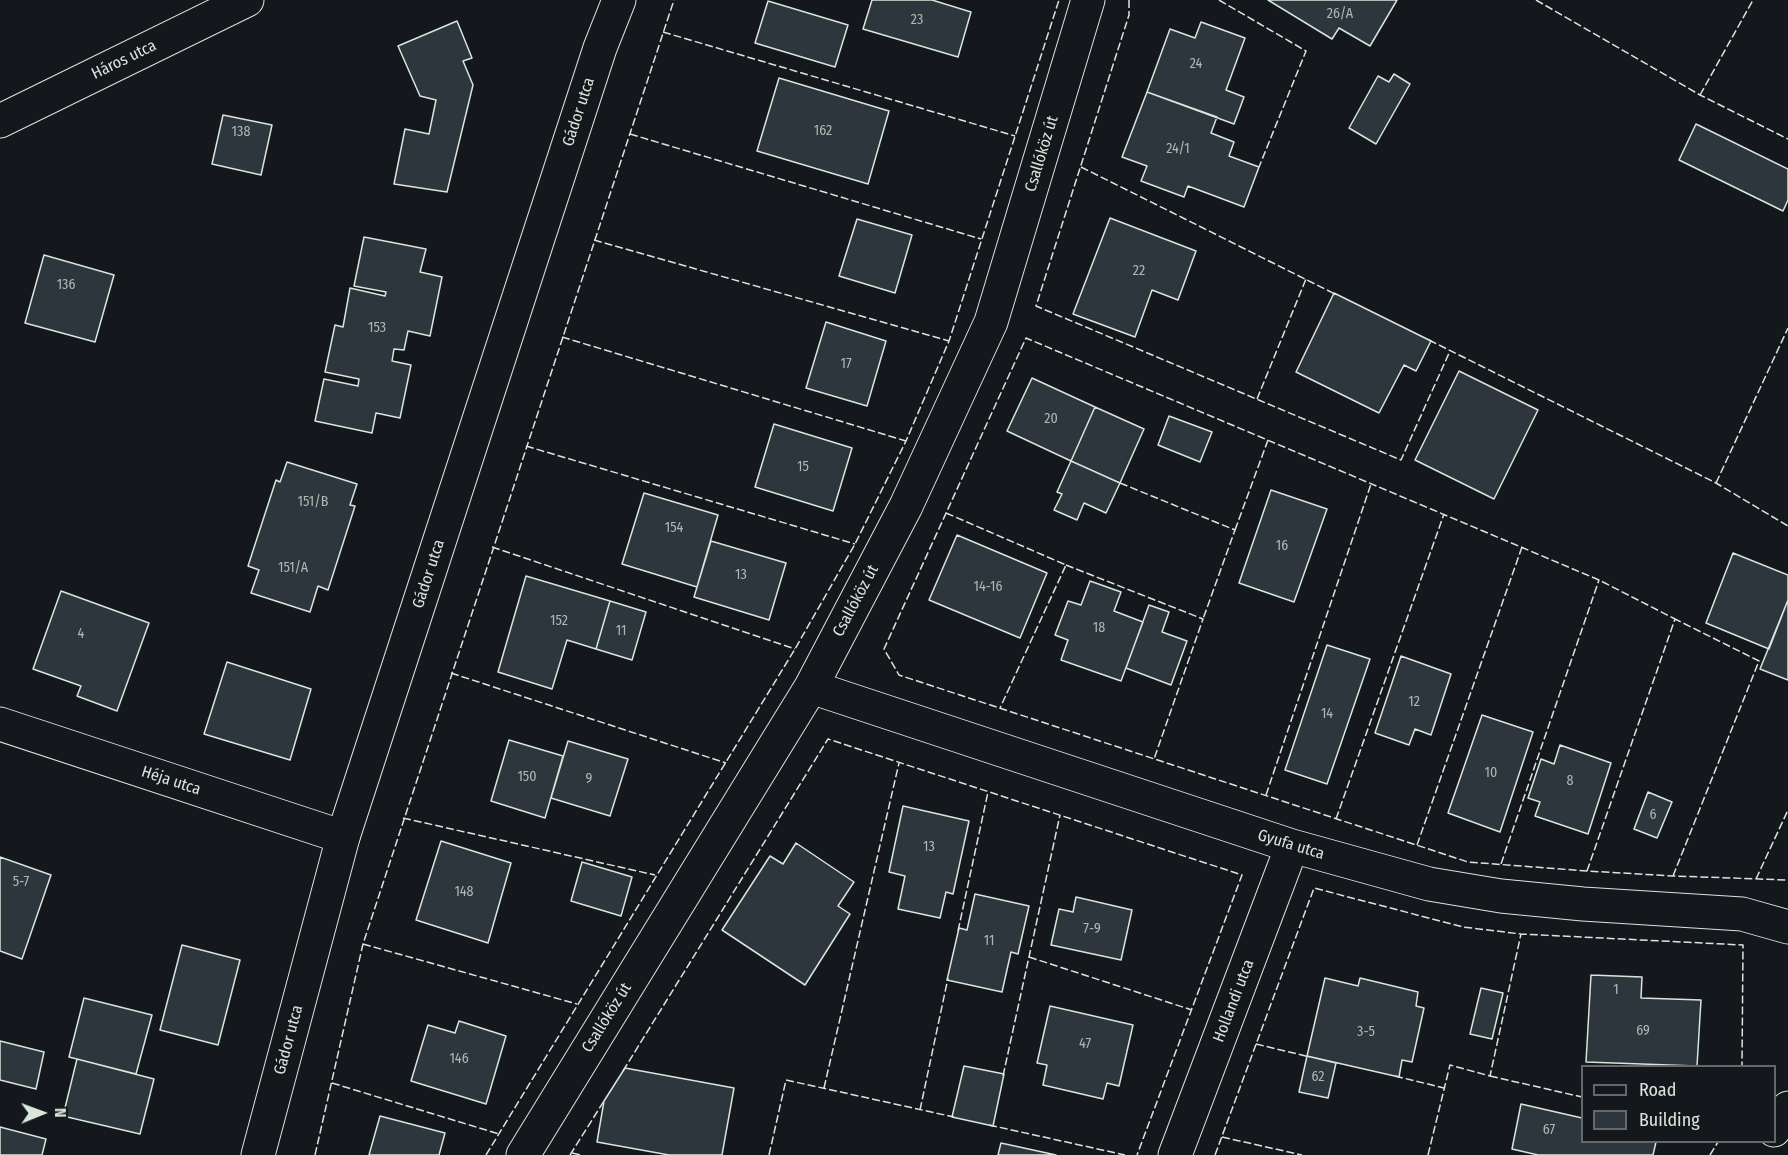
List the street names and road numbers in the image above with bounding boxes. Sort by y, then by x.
street label: Háros utca [89,36,159,84]
street label: Gádor utca [559,75,599,149]
street label: Csallóköz út [1021,114,1063,194]
street label: Gádor utca [409,537,449,611]
street label: Csallóköz út [829,562,883,640]
street label: Héja utca [139,762,203,800]
street label: Gyufa utca [1255,826,1327,864]
street label: Hollandi utca [1209,957,1259,1045]
street label: Csallóköz út [578,980,636,1056]
street label: Gádor utca [271,1003,307,1077]

